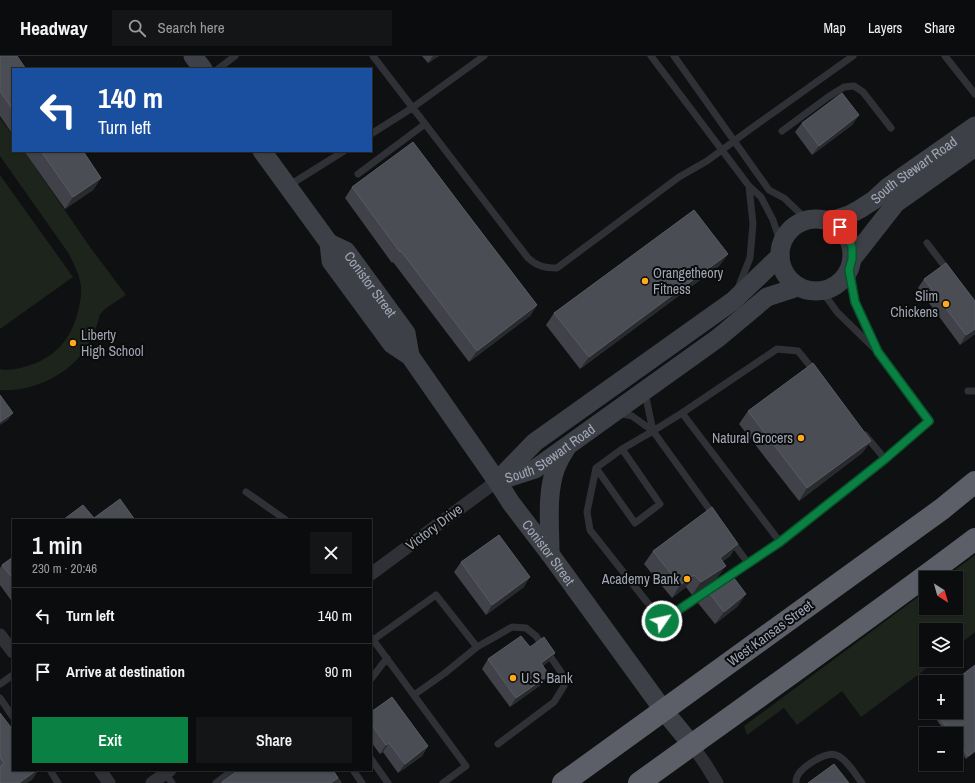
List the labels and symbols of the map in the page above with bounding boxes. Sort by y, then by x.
street label: South Stewart Road [867,132,961,208]
pin [823,210,857,244]
street label: Conistor Street [340,248,400,321]
place label: Orangetheory Fitness [653,264,723,298]
marker: Orangetheory Fitness [640,276,650,286]
place label: Slim Chickens [890,287,938,321]
marker: Slim Chickens [941,299,951,309]
place label: Liberty High School [81,326,144,360]
marker: Liberty High School [68,338,78,348]
street label: South Stewart Road [503,420,599,487]
place label: Natural Grocers [712,429,793,447]
marker: Natural Grocers [796,433,806,443]
street label: Victory Drive [402,500,466,554]
street label: Conistor Street [518,516,579,589]
place label: Academy Bank [601,570,679,588]
north arrow [919,571,963,615]
marker: Academy Bank [682,574,692,584]
street label: West Kansas Street [724,596,816,670]
position arrow [641,600,683,642]
place label: U.S. Bank [521,669,573,687]
marker: U.S. Bank [508,673,518,683]

